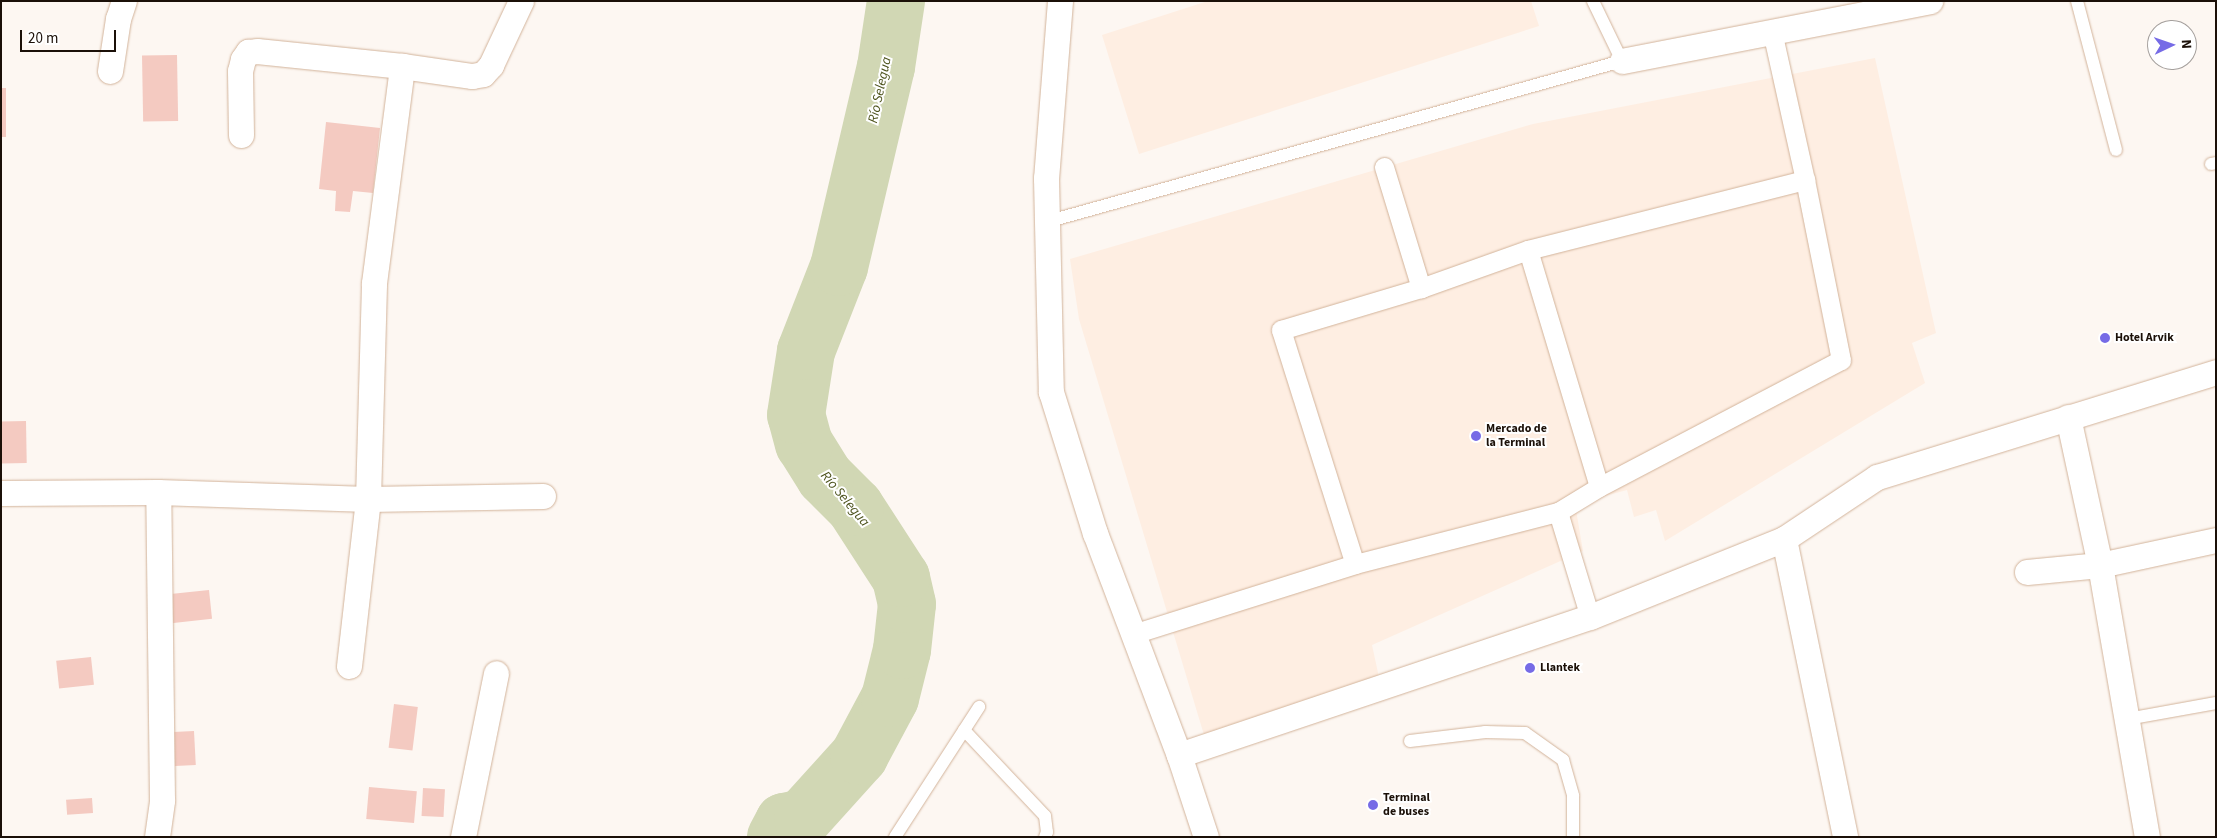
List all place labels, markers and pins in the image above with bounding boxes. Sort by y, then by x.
place label: Hotel Arvik [2115,331,2174,345]
marker: Hotel Arvik [2099,332,2111,344]
place label: Mercado de la Terminal [1486,422,1547,450]
marker: Mercado de la Terminal [1470,430,1482,442]
place label: Llantek [1540,661,1580,675]
marker: Llantek [1524,662,1536,674]
place label: Terminal de buses [1383,791,1430,819]
marker: Terminal de buses [1367,799,1379,811]

